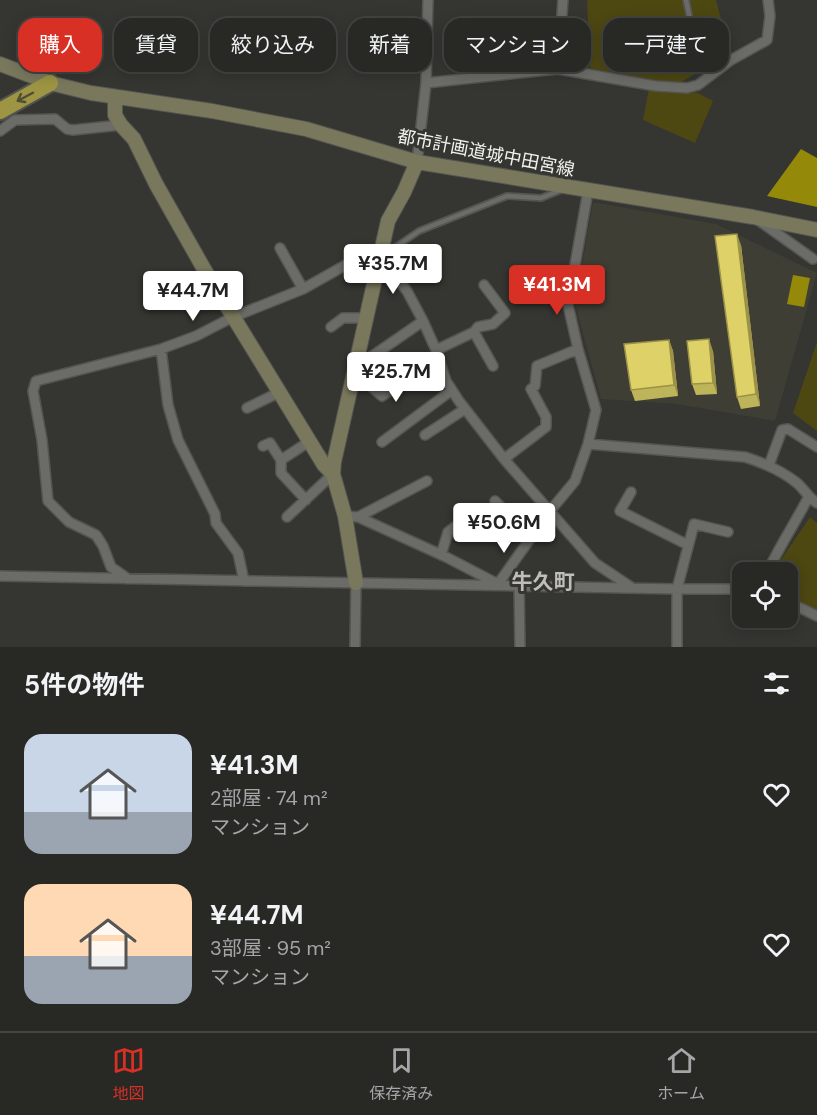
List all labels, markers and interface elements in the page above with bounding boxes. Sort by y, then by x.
chip: 購入 [18,18,102,72]
chip: 賃貸 [114,18,198,72]
chip: 絞り込み [210,18,336,72]
chip: 新着 [348,18,432,72]
chip: マンション [444,18,591,72]
chip: 一戸建て [603,18,729,72]
one-way arrow [17,92,35,103]
street label: 都市計画道城中田宮線 [395,124,577,182]
pin: ¥35.7M [344,244,442,295]
text: ¥35.7M [358,250,428,276]
pin: ¥41.3M [508,265,606,316]
pin: ¥44.7M [144,271,242,322]
text: ¥41.3M [523,271,591,297]
text: ¥44.7M [157,277,229,303]
pin: ¥25.7M [347,352,445,403]
text: ¥25.7M [361,358,431,384]
pin: ¥50.6M [455,503,553,554]
text: ¥50.6M [467,509,541,535]
map controls [732,562,798,628]
button: locate [732,562,798,628]
district label: 牛久町 [512,568,575,596]
icon: filters [760,667,793,700]
text: 5件の物件 [24,668,144,702]
text: ¥41.3M [210,748,299,782]
icon: home [72,758,144,830]
icon: heart [760,778,793,811]
text: 2部屋 · 74 m² [210,785,328,811]
text: マンション [210,814,310,840]
text: ¥44.7M [210,898,303,932]
icon: home [72,908,144,980]
icon: heart [760,928,793,961]
text: 3部屋 · 95 m² [210,935,331,961]
text: マンション [210,964,310,990]
tab: 地図 [112,1044,145,1104]
tab: 保存済み [369,1044,433,1104]
tab: ホーム [657,1044,705,1104]

